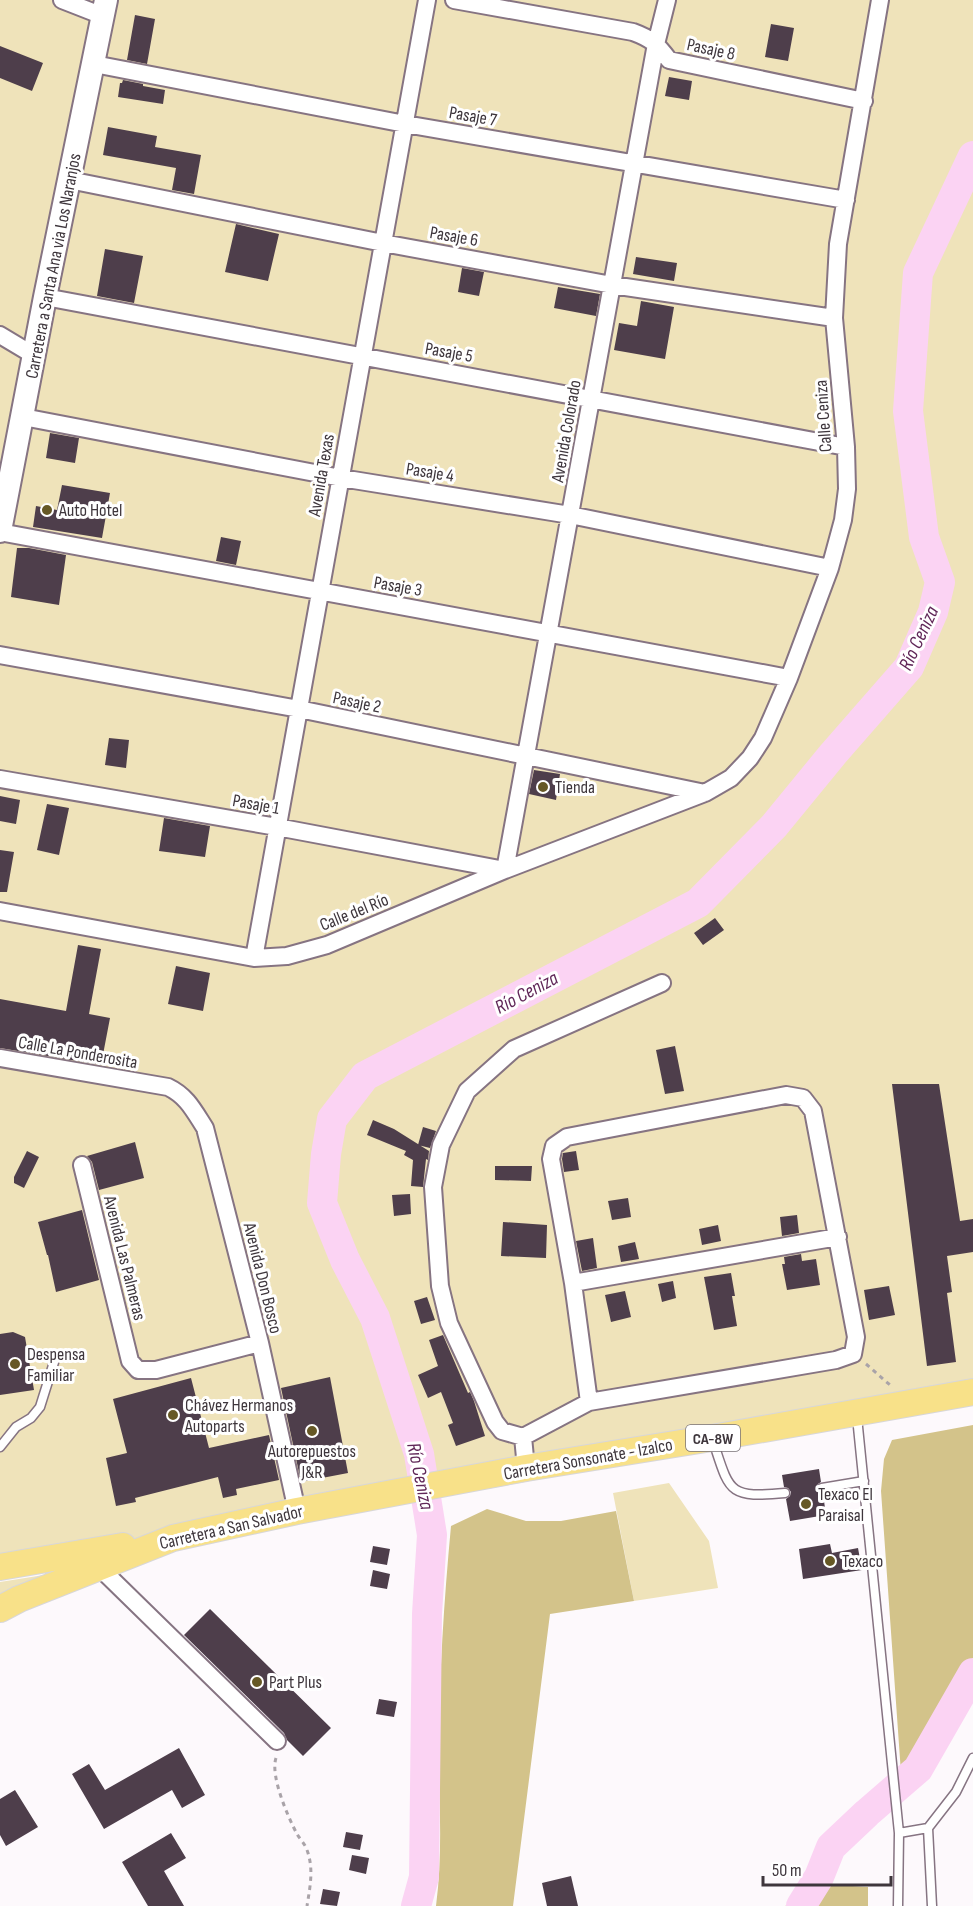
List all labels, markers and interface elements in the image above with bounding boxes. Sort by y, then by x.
street label: Pasaje 8 [685,34,737,65]
street label: Pasaje 7 [447,102,499,131]
street label: Carretera a Santa Ana via Los Naranjos [21,152,86,380]
street label: Pasaje 6 [428,222,480,251]
street label: Pasaje 5 [423,338,474,367]
street label: Avenida Colorado [547,378,586,485]
street label: Calle Ceniza [810,379,836,453]
street label: Avenida Texas [304,432,339,519]
street label: Pasaje 4 [404,458,456,487]
place label: Auto Hotel [58,500,122,521]
marker: Auto Hotel [40,503,54,517]
street label: Pasaje 3 [372,572,424,601]
water label: Río Ceniza [894,603,944,674]
street label: Pasaje 2 [331,687,383,718]
place label: Tienda [555,777,595,798]
marker: Tienda [536,780,550,794]
street label: Pasaje 1 [231,790,282,819]
street label: Calle del Río [317,889,392,936]
water label: Río Ceniza [491,966,562,1019]
street label: Calle La Ponderosita [17,1032,139,1073]
street label: Avenida Las Palmeras [99,1193,150,1323]
street label: Avenida Don Bosco [238,1220,286,1336]
place label: Despensa Familiar [27,1344,85,1386]
marker: Despensa Familiar [8,1357,22,1371]
place label: Chávez Hermanos Autoparts [184,1395,293,1437]
marker: Chávez Hermanos Autoparts [166,1408,180,1422]
marker: Autorepuestos J&R [305,1424,319,1438]
road number: CA-8W [686,1425,740,1451]
street label: Carretera Sonsonate - Izalco [502,1434,674,1485]
water label: Río Ceniza [401,1440,439,1512]
place label: Autorepuestos J&R [267,1441,356,1483]
place label: Texaco El Paraisal [818,1484,873,1526]
marker: Texaco El Paraisal [799,1497,813,1511]
street label: Carretera a San Salvador [157,1501,305,1554]
place label: Texaco [842,1551,883,1572]
marker: Texaco [823,1554,837,1568]
place label: Part Plus [269,1672,322,1693]
marker: Part Plus [250,1675,264,1689]
scale bar [763,1849,890,1887]
text: 50 m [772,1860,802,1881]

